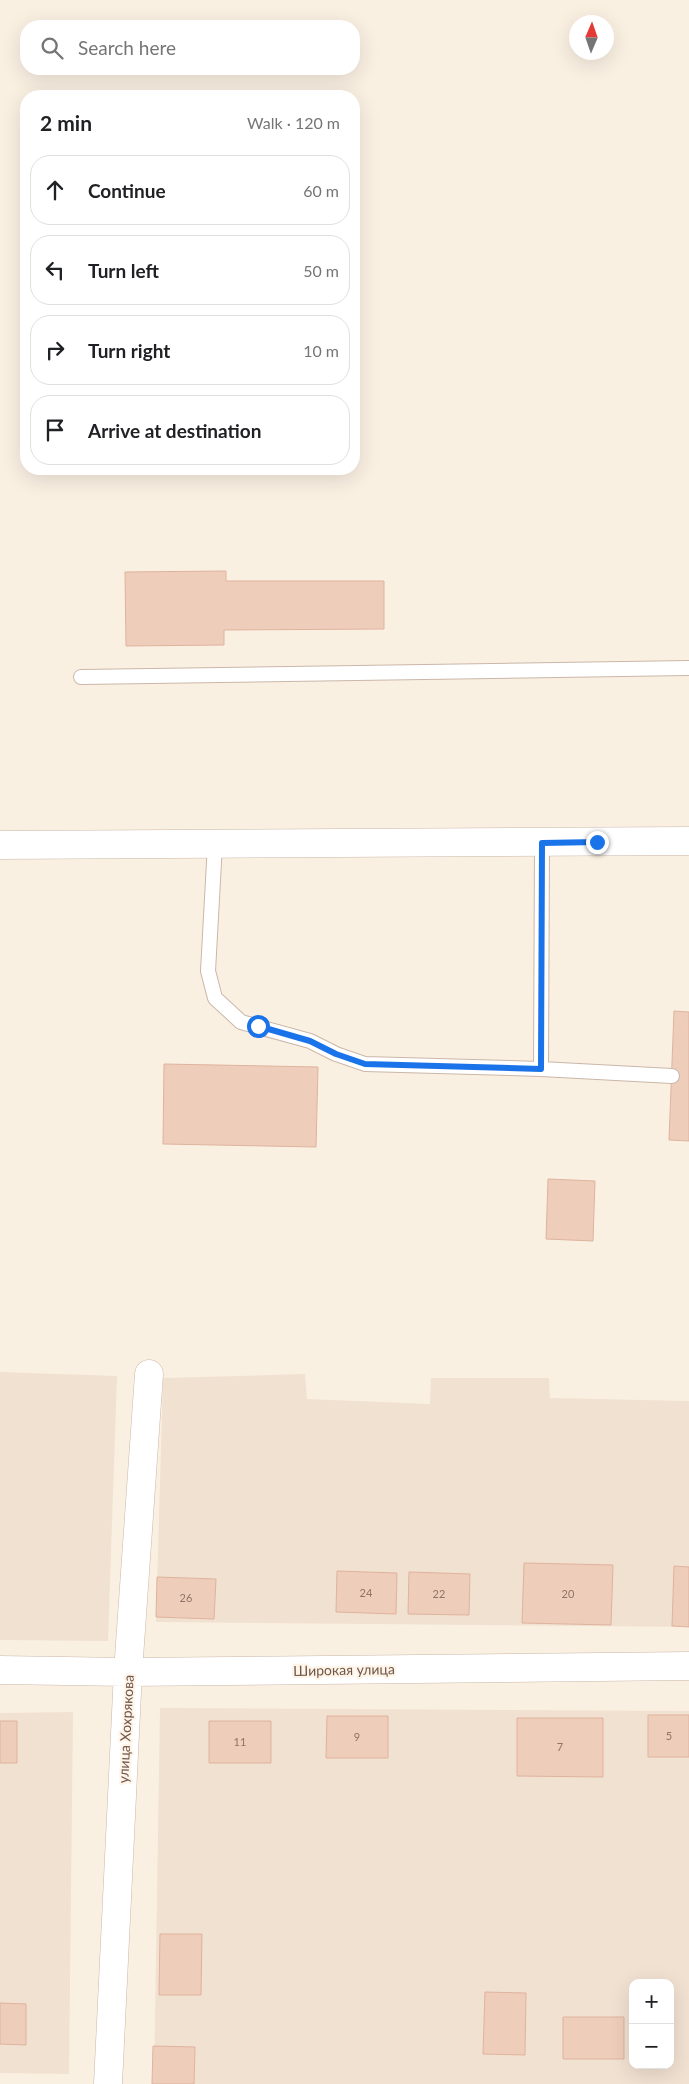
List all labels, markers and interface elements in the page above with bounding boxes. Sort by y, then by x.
north arrow [569,15,614,60]
search box [20,20,360,75]
icon: search [38,34,66,62]
text: Search here [78,36,176,59]
text: 2 min [40,110,92,135]
text: Walk · 120 m [247,113,340,132]
icon: ahead [41,176,69,204]
text: Continue [88,179,166,202]
text: 60 m [303,181,339,200]
icon: left [41,256,69,284]
text: Turn left [88,259,159,282]
text: 50 m [303,261,339,280]
icon: right [41,336,69,364]
text: Turn right [88,339,170,362]
text: 10 m [303,341,339,360]
icon: arrive [41,416,69,444]
text: Arrive at destination [88,419,261,442]
route end [586,831,609,854]
route start [247,1015,270,1038]
house number: 24 [360,1586,373,1599]
house number: 22 [433,1587,445,1600]
house number: 20 [562,1587,575,1600]
house number: 26 [180,1591,192,1604]
street label: Широкая улица [293,1660,395,1679]
street label: улица Хохрякова [114,1674,137,1784]
house number: 5 [666,1729,672,1742]
house number: 9 [354,1730,360,1743]
house number: 11 [234,1735,246,1748]
house number: 7 [557,1740,563,1753]
map controls [629,1979,674,2069]
button: + [629,1979,674,2024]
button: − [629,2024,674,2069]

